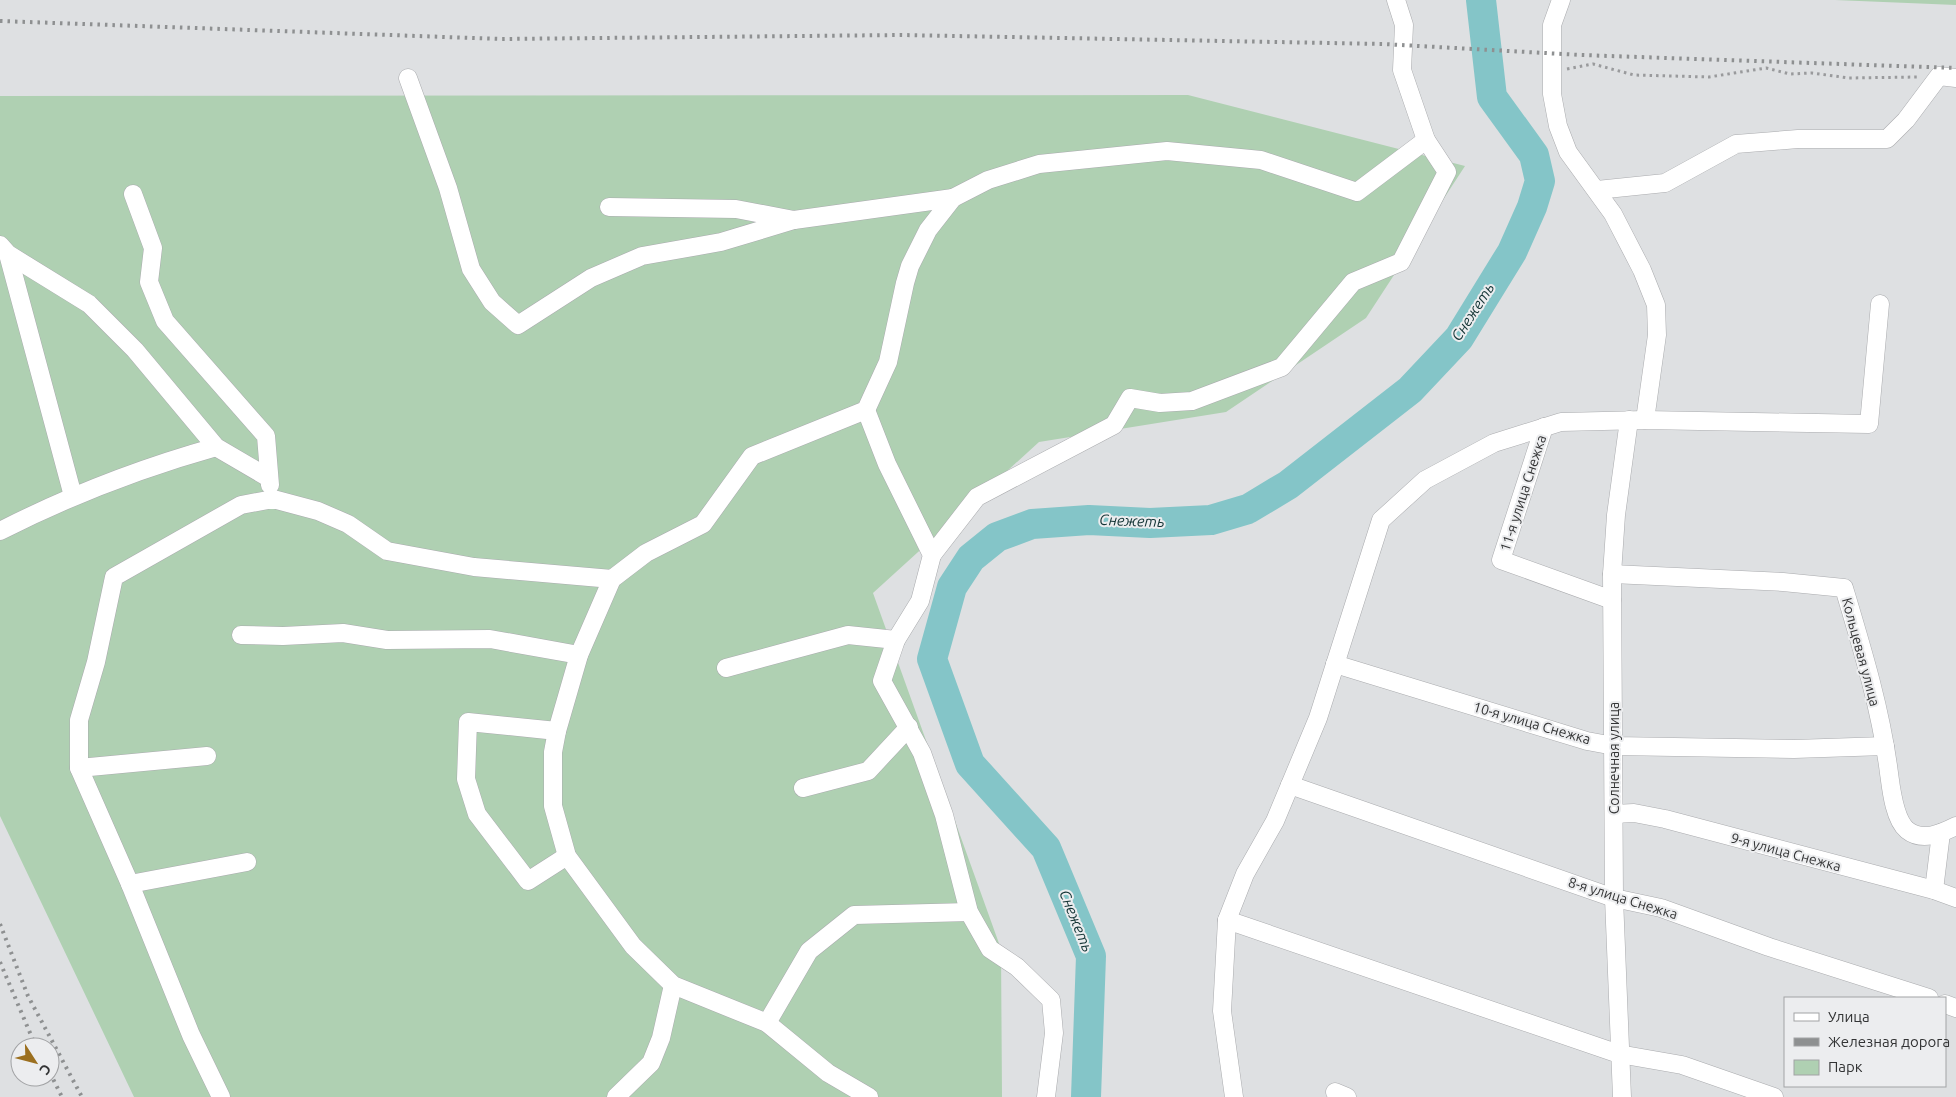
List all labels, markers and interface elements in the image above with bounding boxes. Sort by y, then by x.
water label: Снежеть [1448,280,1498,344]
street label: 11-я улица Снежка [1497,433,1549,553]
water label: Снежеть [1099,511,1165,530]
street label: Кольцевая улица [1839,596,1883,708]
street label: 10-я улица Снежка [1471,699,1593,747]
street label: Солнечная улица [1606,702,1622,814]
street label: 9-я улица Снежка [1729,830,1843,874]
street label: 8-я улица Снежка [1566,874,1680,922]
water label: Снежеть [1056,887,1097,954]
legend [1784,997,1946,1087]
text: Улица [1828,1008,1870,1025]
text: Железная дорога [1828,1033,1950,1050]
north arrow [10,1037,60,1087]
text: Парк [1828,1058,1863,1075]
text: С [36,1061,55,1078]

